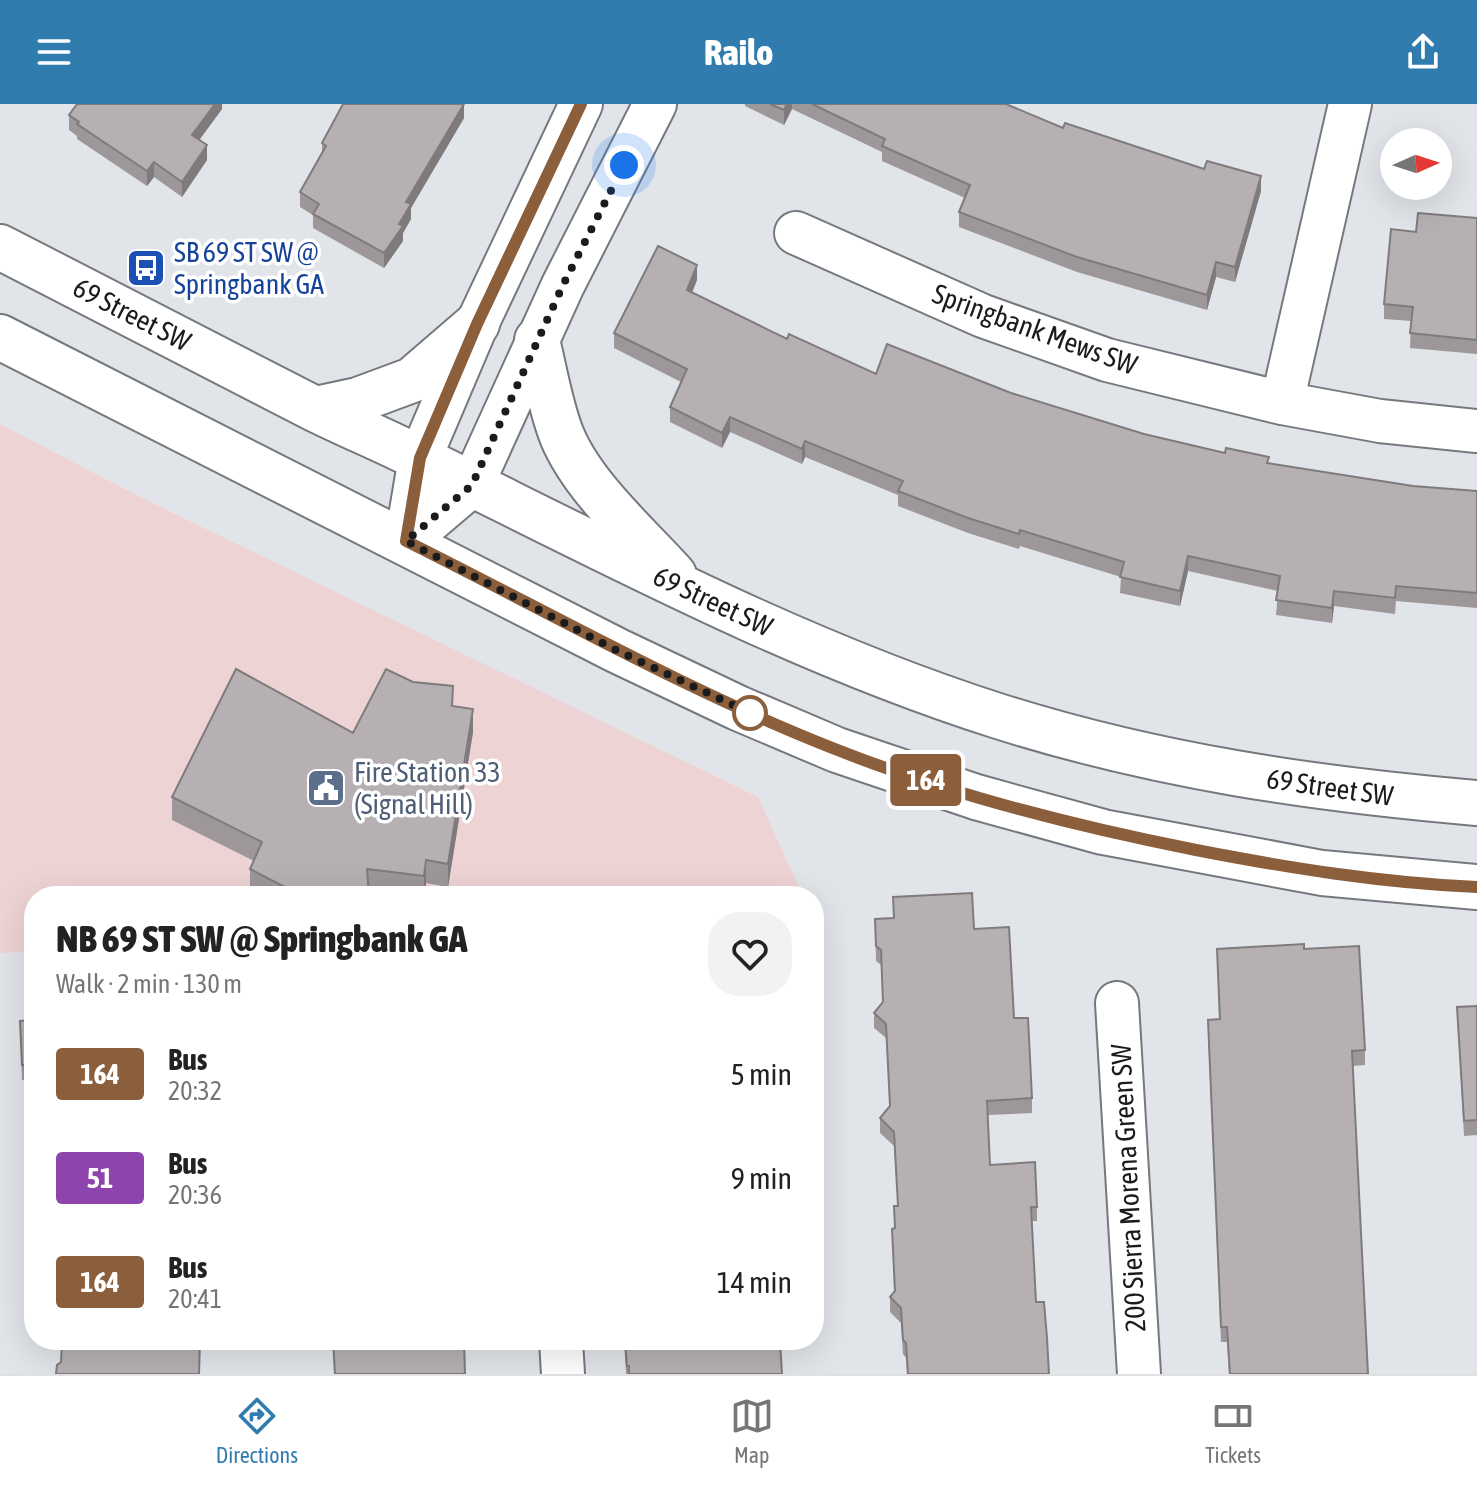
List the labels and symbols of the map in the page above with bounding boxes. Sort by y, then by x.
north arrow [1380,128,1452,200]
your location [604,145,644,185]
place label: SB 69 ST SW @ Springbank GA [174,236,324,300]
bus stop icon: SB 69 ST SW @ Springbank GA [125,247,167,289]
street label: 69 Street SW [68,271,197,358]
street label: Springbank Mews SW [928,277,1142,381]
street label: 69 Street SW [648,560,778,643]
unlabelled marker [733,696,767,730]
line badge: 164 [880,754,972,806]
place label: Fire Station 33 (Signal Hill) [354,756,501,820]
street label: 69 Street SW [1265,762,1396,812]
public building icon: Fire Station 33 (Signal Hill) [305,767,347,809]
street label: 200 Sierra Morena Green SW [1104,1043,1152,1333]

